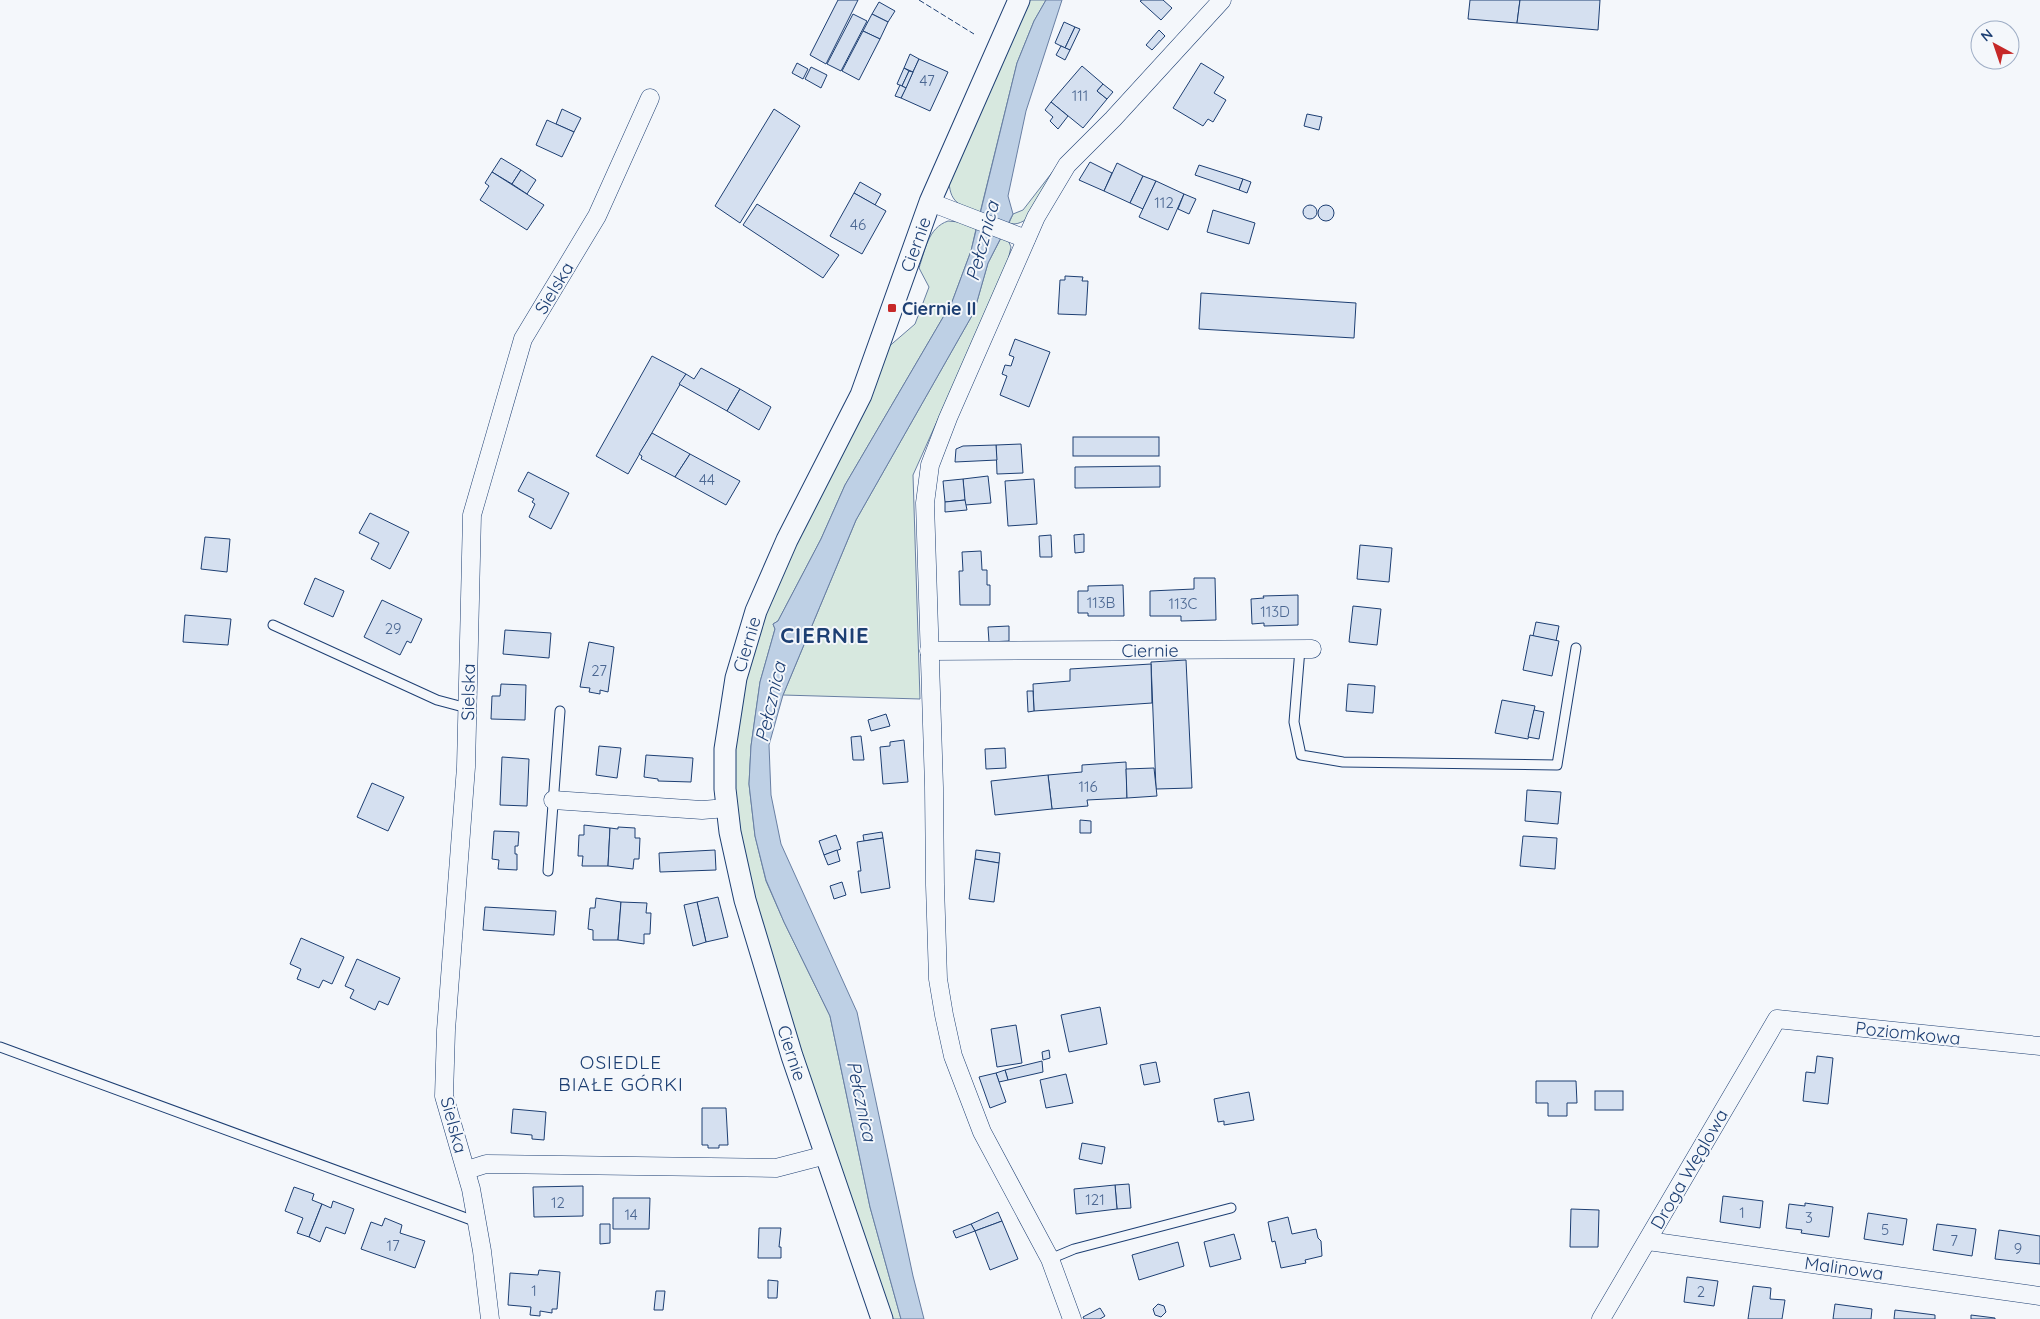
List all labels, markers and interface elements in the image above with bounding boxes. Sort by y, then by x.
north arrow [1970,20,2020,70]
text: N [1977,25,1996,45]
house number: 47 [919,71,935,90]
house number: 111 [1072,86,1088,105]
house number: 112 [1154,193,1174,212]
water label: Pełcznica [960,197,1005,284]
street label: Ciernie [894,213,935,275]
house number: 46 [850,215,866,234]
street label: Sielska [529,258,579,318]
place label: Ciernie II [902,297,977,320]
marker: Ciernie II [886,302,898,314]
house number: 44 [699,470,715,489]
house number: 113B [1087,593,1116,612]
house number: 113C [1169,594,1198,613]
house number: 113D [1260,602,1290,621]
street label: Ciernie [727,613,765,675]
house number: 29 [385,619,401,638]
district label: CIERNIE [780,621,870,649]
street label: Ciernie [1121,638,1179,661]
water label: Pełcznica [749,658,791,744]
house number: 27 [591,661,607,680]
street label: Sielska [456,663,480,721]
house number: 116 [1078,777,1098,796]
street label: Poziomkowa [1854,1016,1962,1050]
street label: Ciernie [772,1022,812,1084]
district label: OSIEDLE BIAŁE GÓRKI [558,1050,684,1096]
water label: Pełcznica [842,1059,883,1145]
street label: Sielska [435,1094,473,1156]
street label: Droga Węglowa [1645,1105,1733,1233]
house number: 121 [1085,1190,1105,1209]
house number: 12 [551,1193,565,1212]
house number: 1 [1739,1203,1745,1222]
house number: 14 [624,1205,638,1224]
house number: 3 [1805,1208,1813,1227]
house number: 5 [1881,1220,1889,1239]
house number: 7 [1950,1231,1958,1250]
house number: 17 [386,1236,400,1255]
house number: 9 [2014,1239,2022,1258]
street label: Malinowa [1803,1251,1885,1285]
house number: 1 [531,1281,537,1300]
house number: 2 [1697,1282,1705,1301]

